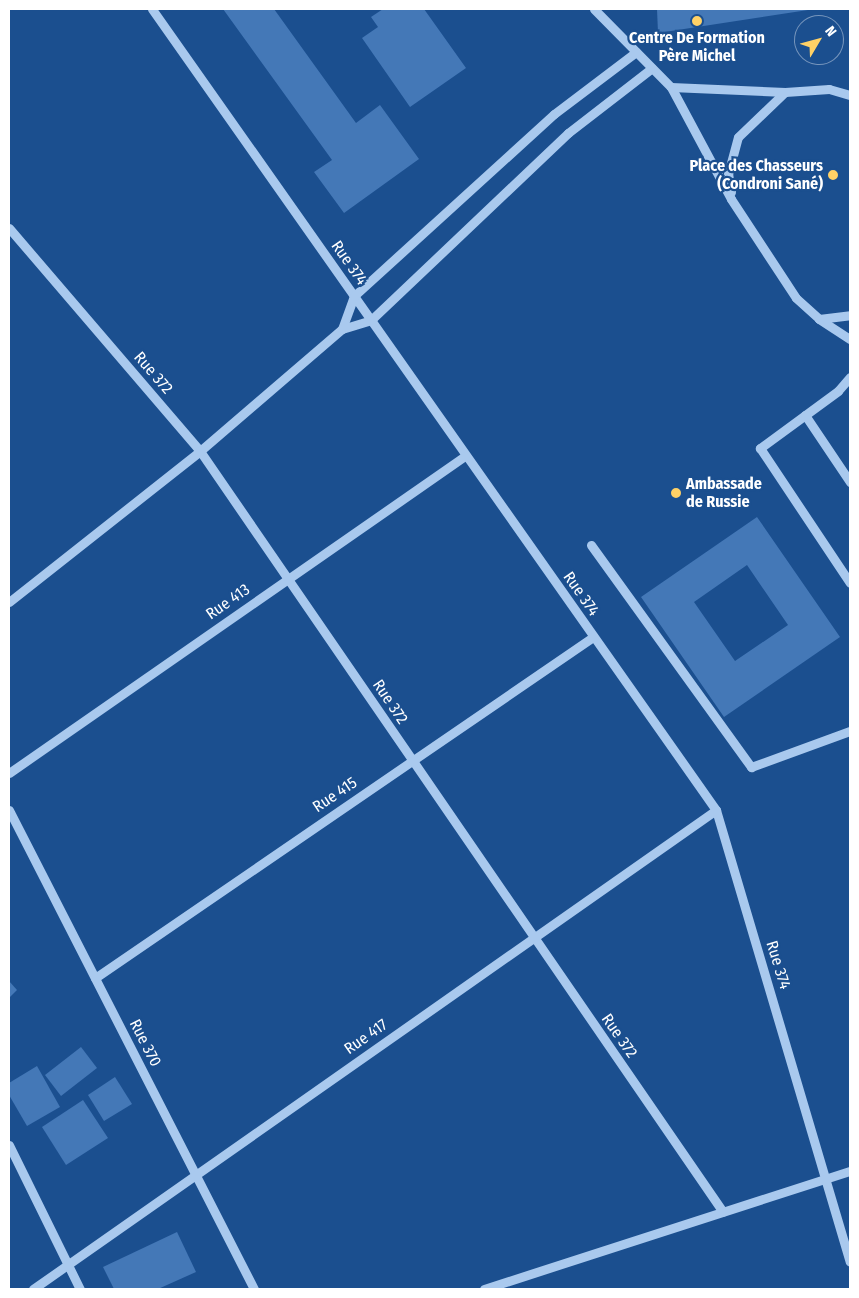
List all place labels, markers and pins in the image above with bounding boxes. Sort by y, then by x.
marker: Centre De Formation Père Michel [691,15,703,27]
place label: Centre De Formation Père Michel [629,28,765,66]
place label: Place des Chasseurs (Condroni Sané) [689,156,823,194]
marker: Place des Chasseurs (Condroni Sané) [827,169,839,181]
place label: Ambassade de Russie [686,474,762,512]
marker: Ambassade de Russie [670,487,682,499]

